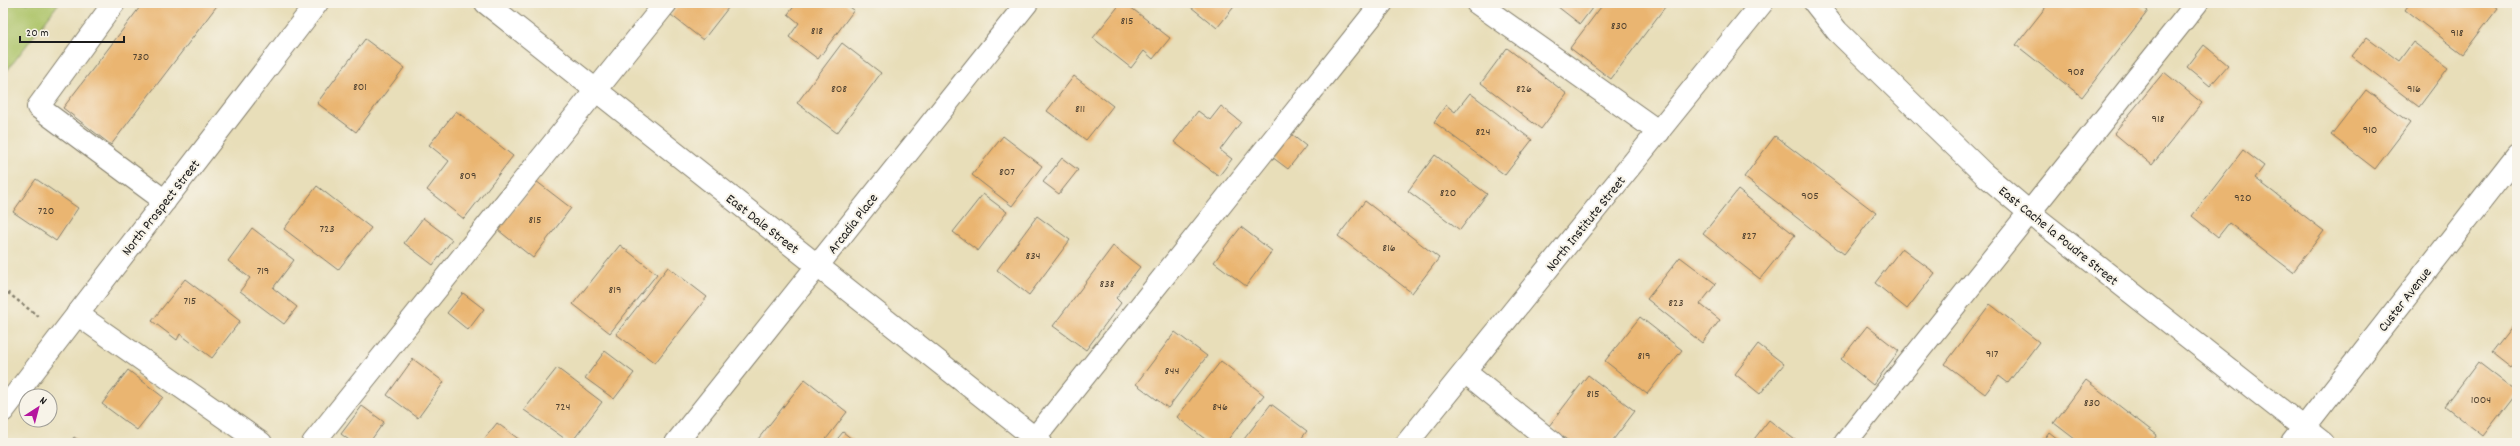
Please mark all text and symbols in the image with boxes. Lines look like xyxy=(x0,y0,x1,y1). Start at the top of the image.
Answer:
house number: 815 xyxy=(1121,13,1134,30)
scale bar xyxy=(20,18,124,44)
house number: 830 xyxy=(1611,18,1627,35)
house number: 818 xyxy=(811,23,823,40)
text: 20 m xyxy=(26,25,49,42)
house number: 918 xyxy=(2451,25,2464,42)
house number: 730 xyxy=(133,49,149,66)
house number: 908 xyxy=(2068,64,2085,81)
house number: 801 xyxy=(353,79,367,96)
house number: 808 xyxy=(831,81,847,98)
house number: 826 xyxy=(1516,81,1532,98)
house number: 916 xyxy=(2407,81,2421,98)
house number: 811 xyxy=(1075,101,1085,118)
house number: 918 xyxy=(2152,111,2165,128)
house number: 910 xyxy=(2363,122,2377,139)
house number: 824 xyxy=(1475,124,1491,141)
street label: North Prospect Street xyxy=(118,156,206,261)
house number: 807 xyxy=(999,164,1015,181)
house number: 809 xyxy=(460,168,476,185)
street label: North Institute Street xyxy=(1542,172,1631,276)
street label: East Cache la Poudre Street xyxy=(1994,182,2122,291)
house number: 820 xyxy=(1440,185,1456,202)
house number: 905 xyxy=(1801,188,1819,205)
street label: East Dale Street xyxy=(721,190,802,259)
street label: Arcadia Place xyxy=(824,190,884,259)
house number: 920 xyxy=(2234,190,2252,207)
house number: 720 xyxy=(38,203,54,220)
house number: 815 xyxy=(529,212,542,229)
house number: 723 xyxy=(319,221,335,238)
house number: 827 xyxy=(1742,228,1757,245)
house number: 816 xyxy=(1382,240,1396,257)
house number: 834 xyxy=(1025,248,1041,265)
house number: 719 xyxy=(257,263,269,280)
street label: Custer Avenue xyxy=(2374,264,2437,337)
house number: 838 xyxy=(1100,276,1115,293)
house number: 819 xyxy=(609,282,621,299)
house number: 715 xyxy=(184,293,196,310)
house number: 823 xyxy=(1668,295,1684,312)
house number: 917 xyxy=(1986,346,1999,363)
house number: 819 xyxy=(1638,348,1650,365)
house number: 844 xyxy=(1165,363,1179,380)
house number: 815 xyxy=(1587,386,1600,403)
north arrow xyxy=(18,388,58,428)
house number: 1004 xyxy=(2471,392,2491,409)
text: N xyxy=(36,393,50,410)
house number: 830 xyxy=(2084,395,2100,412)
house number: 724 xyxy=(556,399,570,416)
house number: 846 xyxy=(1212,399,1228,416)

